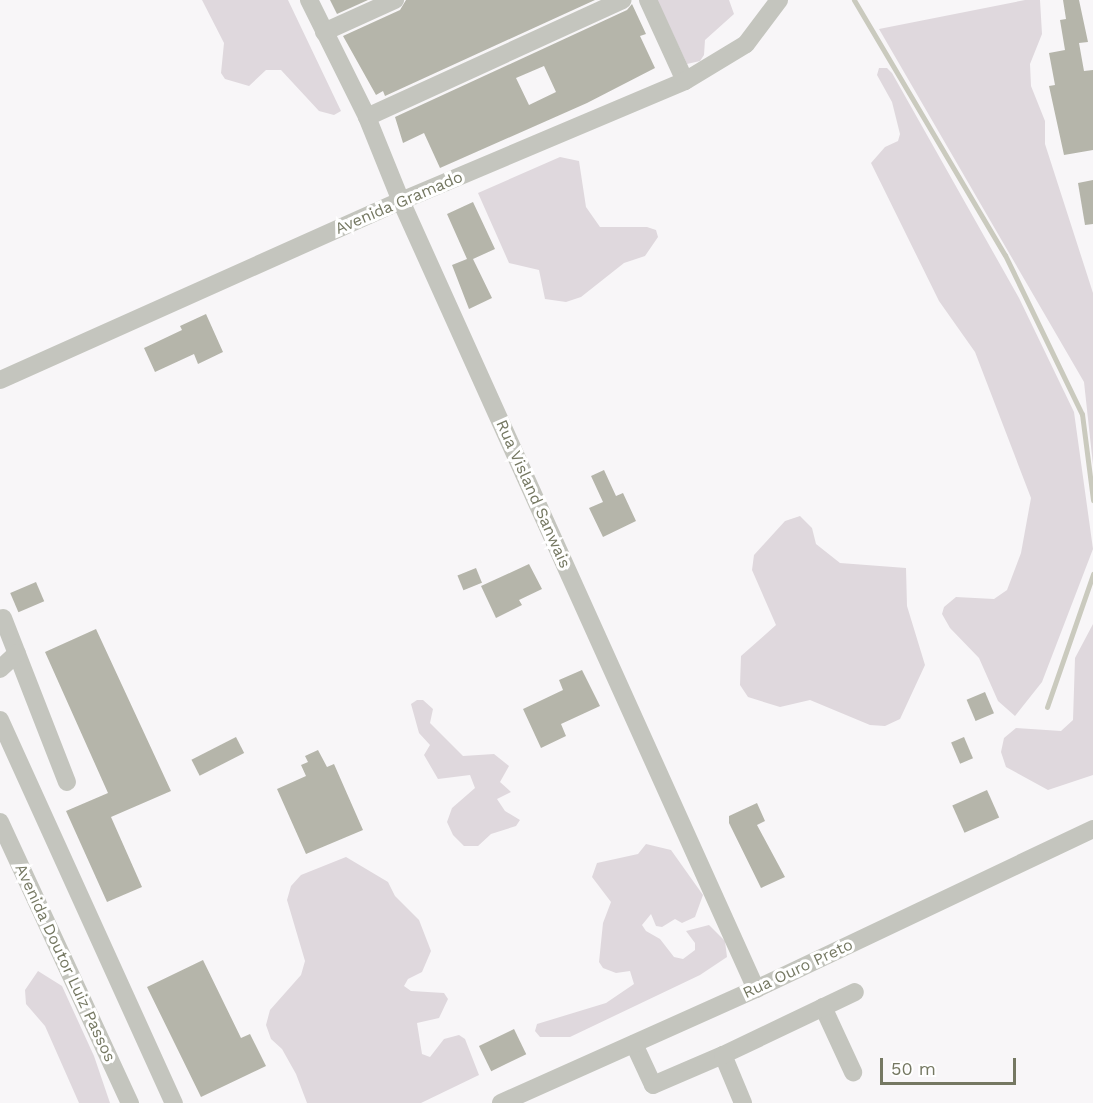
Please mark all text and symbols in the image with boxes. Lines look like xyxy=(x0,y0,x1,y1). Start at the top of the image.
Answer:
street label: Avenida Gramado xyxy=(332,167,466,239)
street label: Rua Visland Sanwais xyxy=(491,417,575,571)
street label: Avenida Doutor Luiz Passos xyxy=(10,861,120,1065)
street label: Rua Ouro Preto xyxy=(740,935,856,1003)
scale bar xyxy=(883,1046,1020,1084)
text: 50 m xyxy=(891,1058,936,1079)

